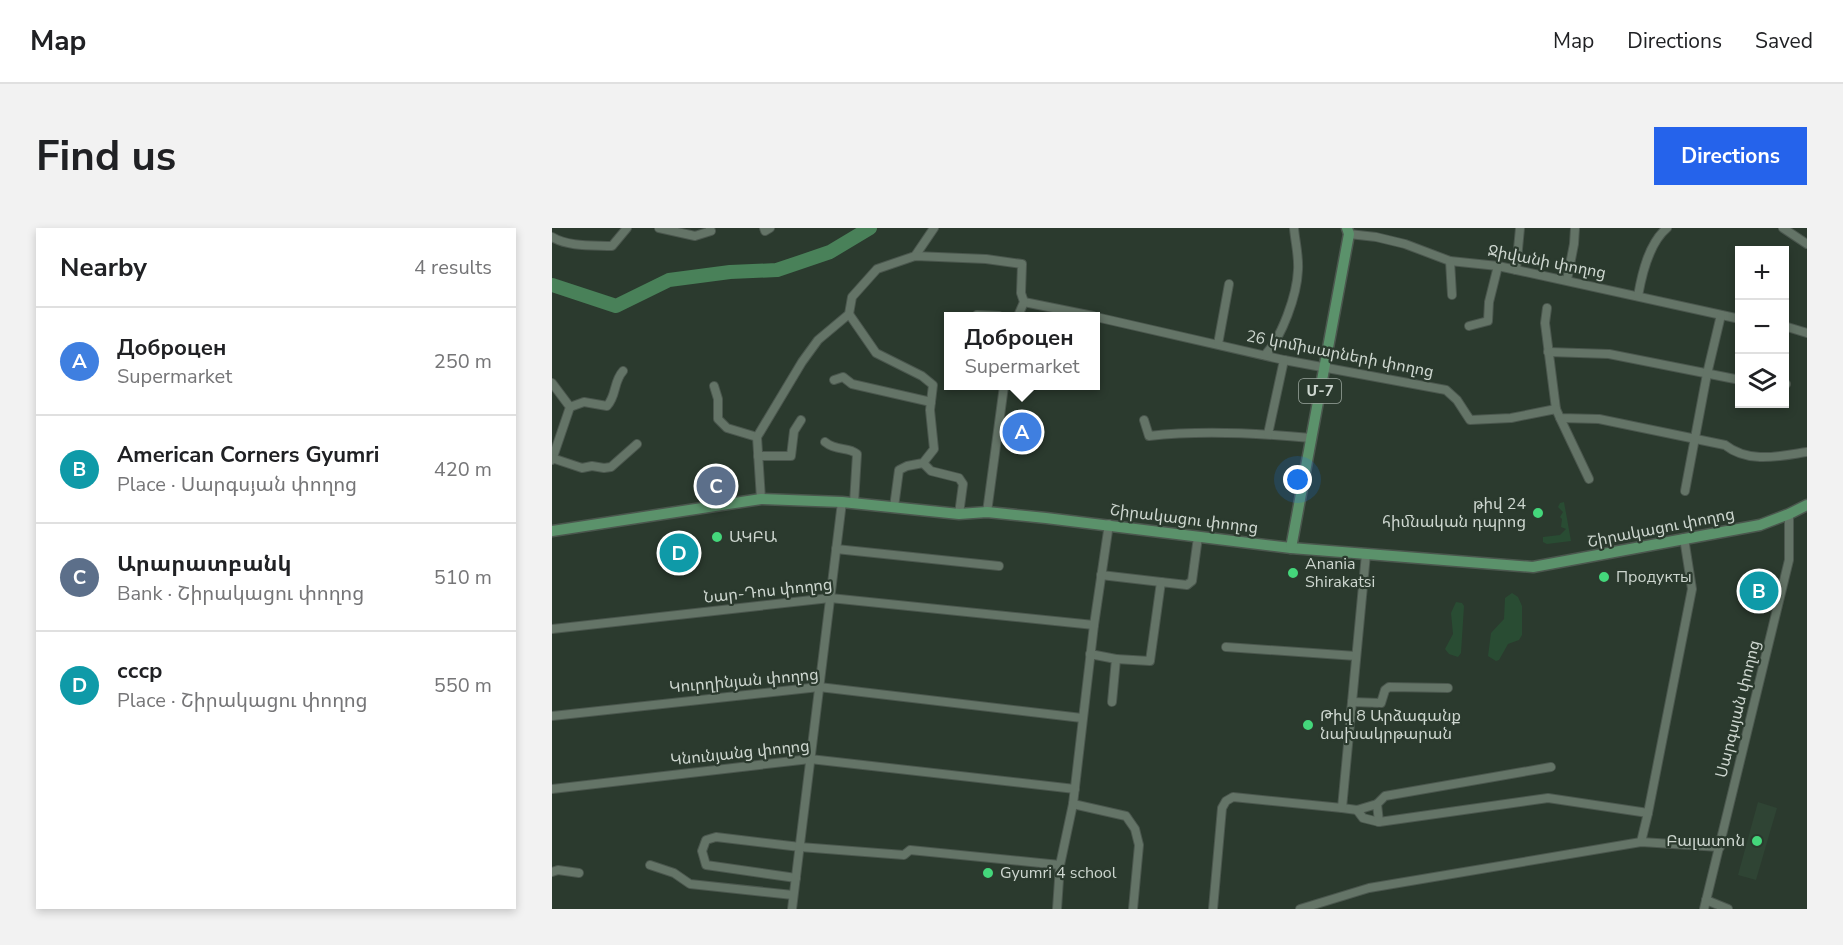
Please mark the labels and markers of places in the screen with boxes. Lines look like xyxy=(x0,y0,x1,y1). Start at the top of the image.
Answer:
pin: A xyxy=(1002,410,1042,454)
pin: C xyxy=(696,464,736,508)
place label: թիվ 24 հիմնական դպրոց xyxy=(1382,493,1526,533)
marker: թիվ 24 հիմնական դպրոց xyxy=(1531,506,1545,520)
place label: ԱԿԲԱ xyxy=(729,526,777,548)
pin: D xyxy=(660,530,698,576)
marker: ԱԿԲԱ xyxy=(710,530,724,544)
place label: Anania Shirakatsi xyxy=(1305,553,1375,593)
marker: Anania Shirakatsi xyxy=(1286,566,1300,580)
place label: Продукты xyxy=(1616,566,1692,588)
pin: B xyxy=(1740,568,1778,614)
marker: Продукты xyxy=(1597,570,1611,584)
place label: Թիվ 8 Արձագանք նախակրթարան xyxy=(1320,705,1461,745)
marker: Թիվ 8 Արձագանք նախակրթարան xyxy=(1301,718,1315,732)
place label: Բալատոն xyxy=(1666,830,1745,852)
marker: Բալատոն xyxy=(1750,834,1764,848)
place label: Gyumri 4 school xyxy=(1000,862,1117,884)
marker: Gyumri 4 school xyxy=(981,866,995,880)

